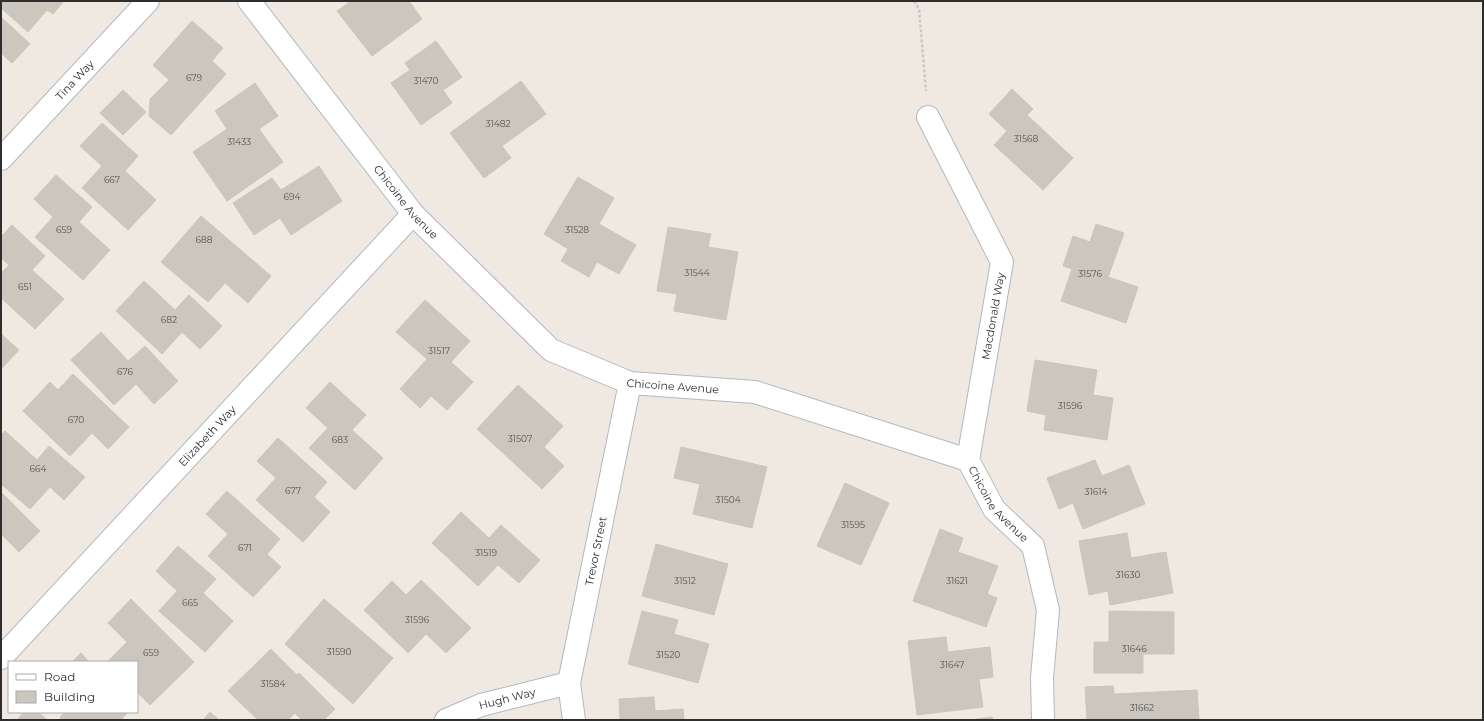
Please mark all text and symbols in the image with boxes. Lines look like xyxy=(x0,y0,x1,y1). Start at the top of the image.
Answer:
street label: Tina Way xyxy=(52,57,97,103)
house number: 679 xyxy=(186,72,203,83)
house number: 31470 xyxy=(414,75,438,86)
house number: 31482 xyxy=(485,118,511,129)
house number: 31568 xyxy=(1014,133,1039,144)
house number: 31433 xyxy=(227,136,251,147)
street label: Chicoine Avenue xyxy=(371,162,441,242)
house number: 667 xyxy=(104,174,120,185)
house number: 694 xyxy=(284,191,301,202)
house number: 659 xyxy=(56,224,73,235)
house number: 31528 xyxy=(565,224,589,235)
house number: 688 xyxy=(196,234,213,245)
house number: 31544 xyxy=(684,267,710,278)
house number: 31576 xyxy=(1078,268,1102,279)
street label: Macdonald Way xyxy=(978,271,1008,361)
house number: 651 xyxy=(18,281,32,292)
house number: 682 xyxy=(161,314,177,325)
house number: 31517 xyxy=(428,345,450,356)
house number: 676 xyxy=(117,366,134,377)
street label: Chicoine Avenue xyxy=(626,376,720,396)
house number: 31596 xyxy=(1058,400,1083,411)
street label: Elizabeth Way xyxy=(175,402,239,469)
house number: 670 xyxy=(68,414,84,425)
house number: 31507 xyxy=(508,433,532,444)
house number: 683 xyxy=(332,434,348,445)
house number: 664 xyxy=(30,463,47,474)
street label: Chicoine Avenue xyxy=(965,463,1032,545)
house number: 677 xyxy=(285,485,301,496)
house number: 31614 xyxy=(1084,486,1108,497)
house number: 31504 xyxy=(715,494,741,505)
street label: Trevor Street xyxy=(582,515,610,587)
house number: 31595 xyxy=(841,519,865,530)
house number: 671 xyxy=(238,542,252,553)
house number: 31519 xyxy=(475,547,498,558)
house number: 31630 xyxy=(1116,569,1140,580)
house number: 31512 xyxy=(674,575,696,586)
house number: 31621 xyxy=(946,575,968,586)
house number: 665 xyxy=(182,597,198,608)
house number: 31596 xyxy=(405,614,430,625)
house number: 31646 xyxy=(1121,643,1147,654)
house number: 31590 xyxy=(327,646,351,657)
house number: 659 xyxy=(143,647,160,658)
house number: 31520 xyxy=(656,649,680,660)
house number: 31647 xyxy=(940,659,964,670)
legend xyxy=(8,661,138,713)
text: Road xyxy=(44,669,75,684)
house number: 31584 xyxy=(260,678,286,689)
street label: Hugh Way xyxy=(477,685,537,712)
text: Building xyxy=(44,689,95,704)
house number: 31662 xyxy=(1130,702,1154,713)

